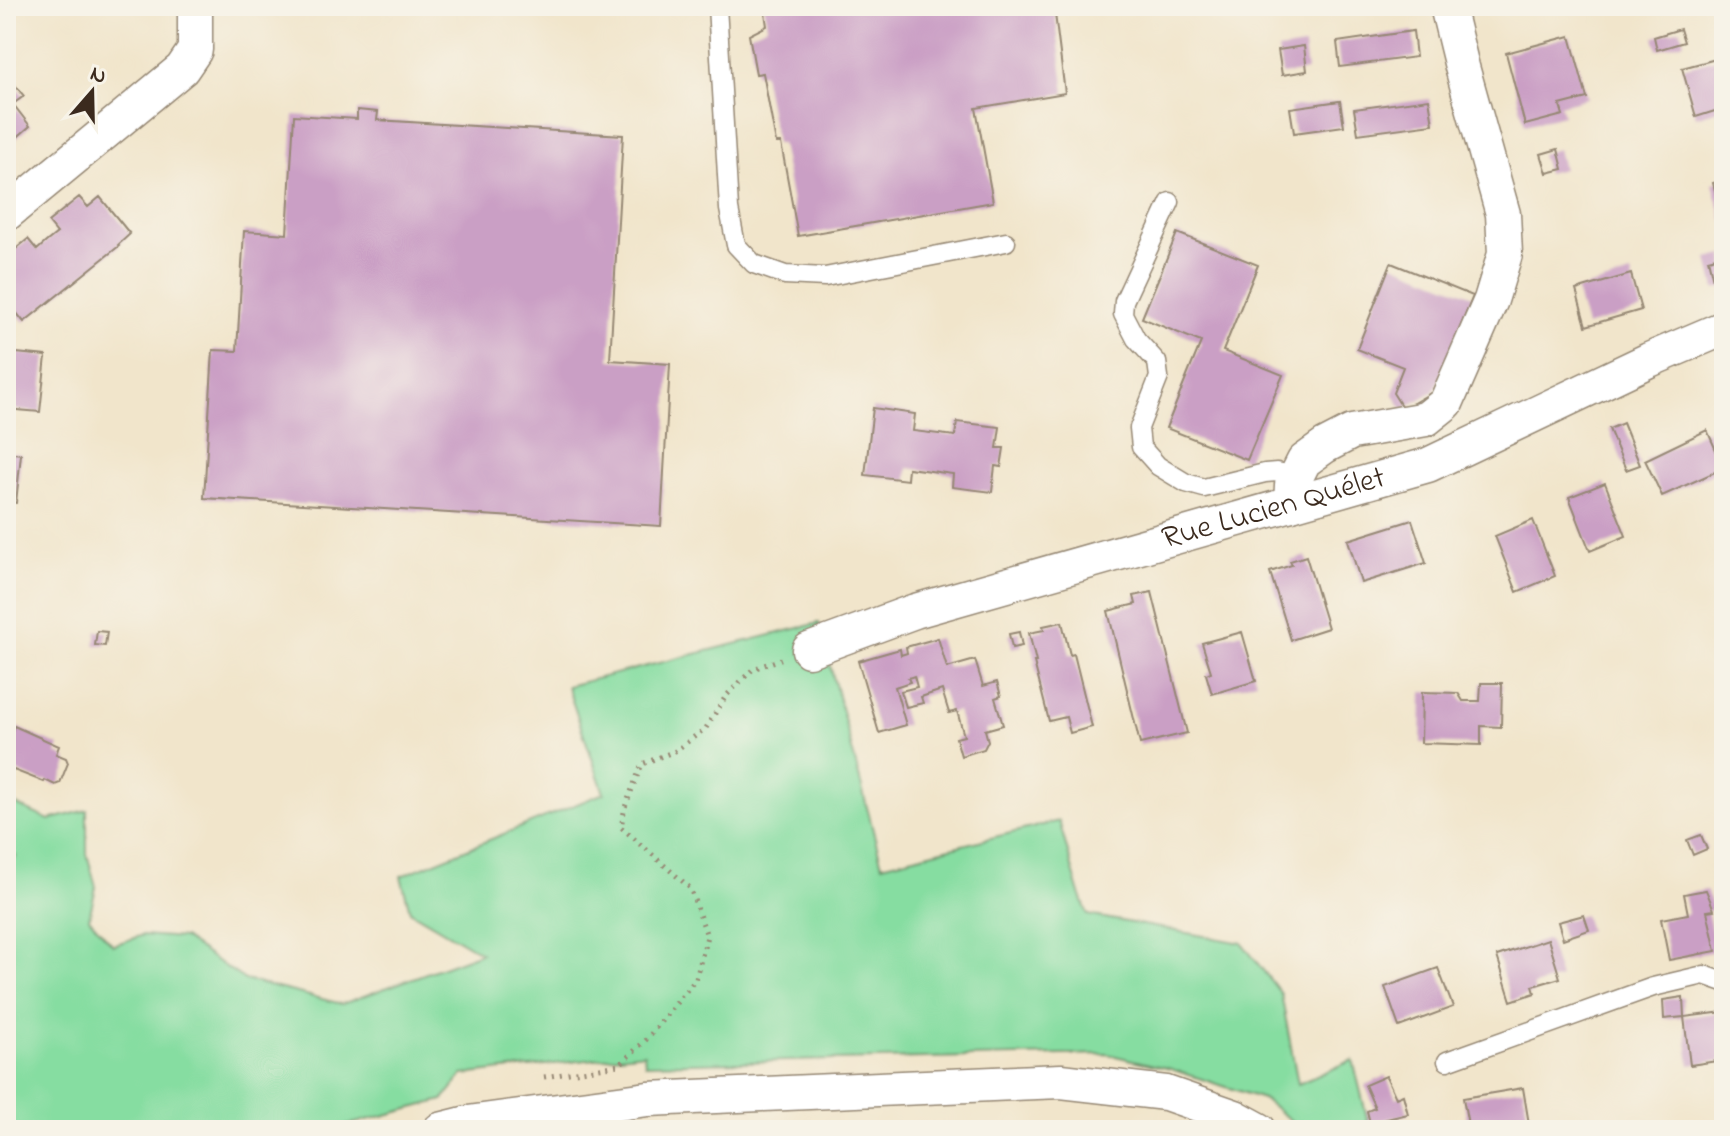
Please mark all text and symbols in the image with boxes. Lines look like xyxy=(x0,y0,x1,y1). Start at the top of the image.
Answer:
north arrow xyxy=(52,52,132,132)
text: N xyxy=(85,58,110,94)
street label: Rue Lucien Quélet xyxy=(1157,455,1391,563)

